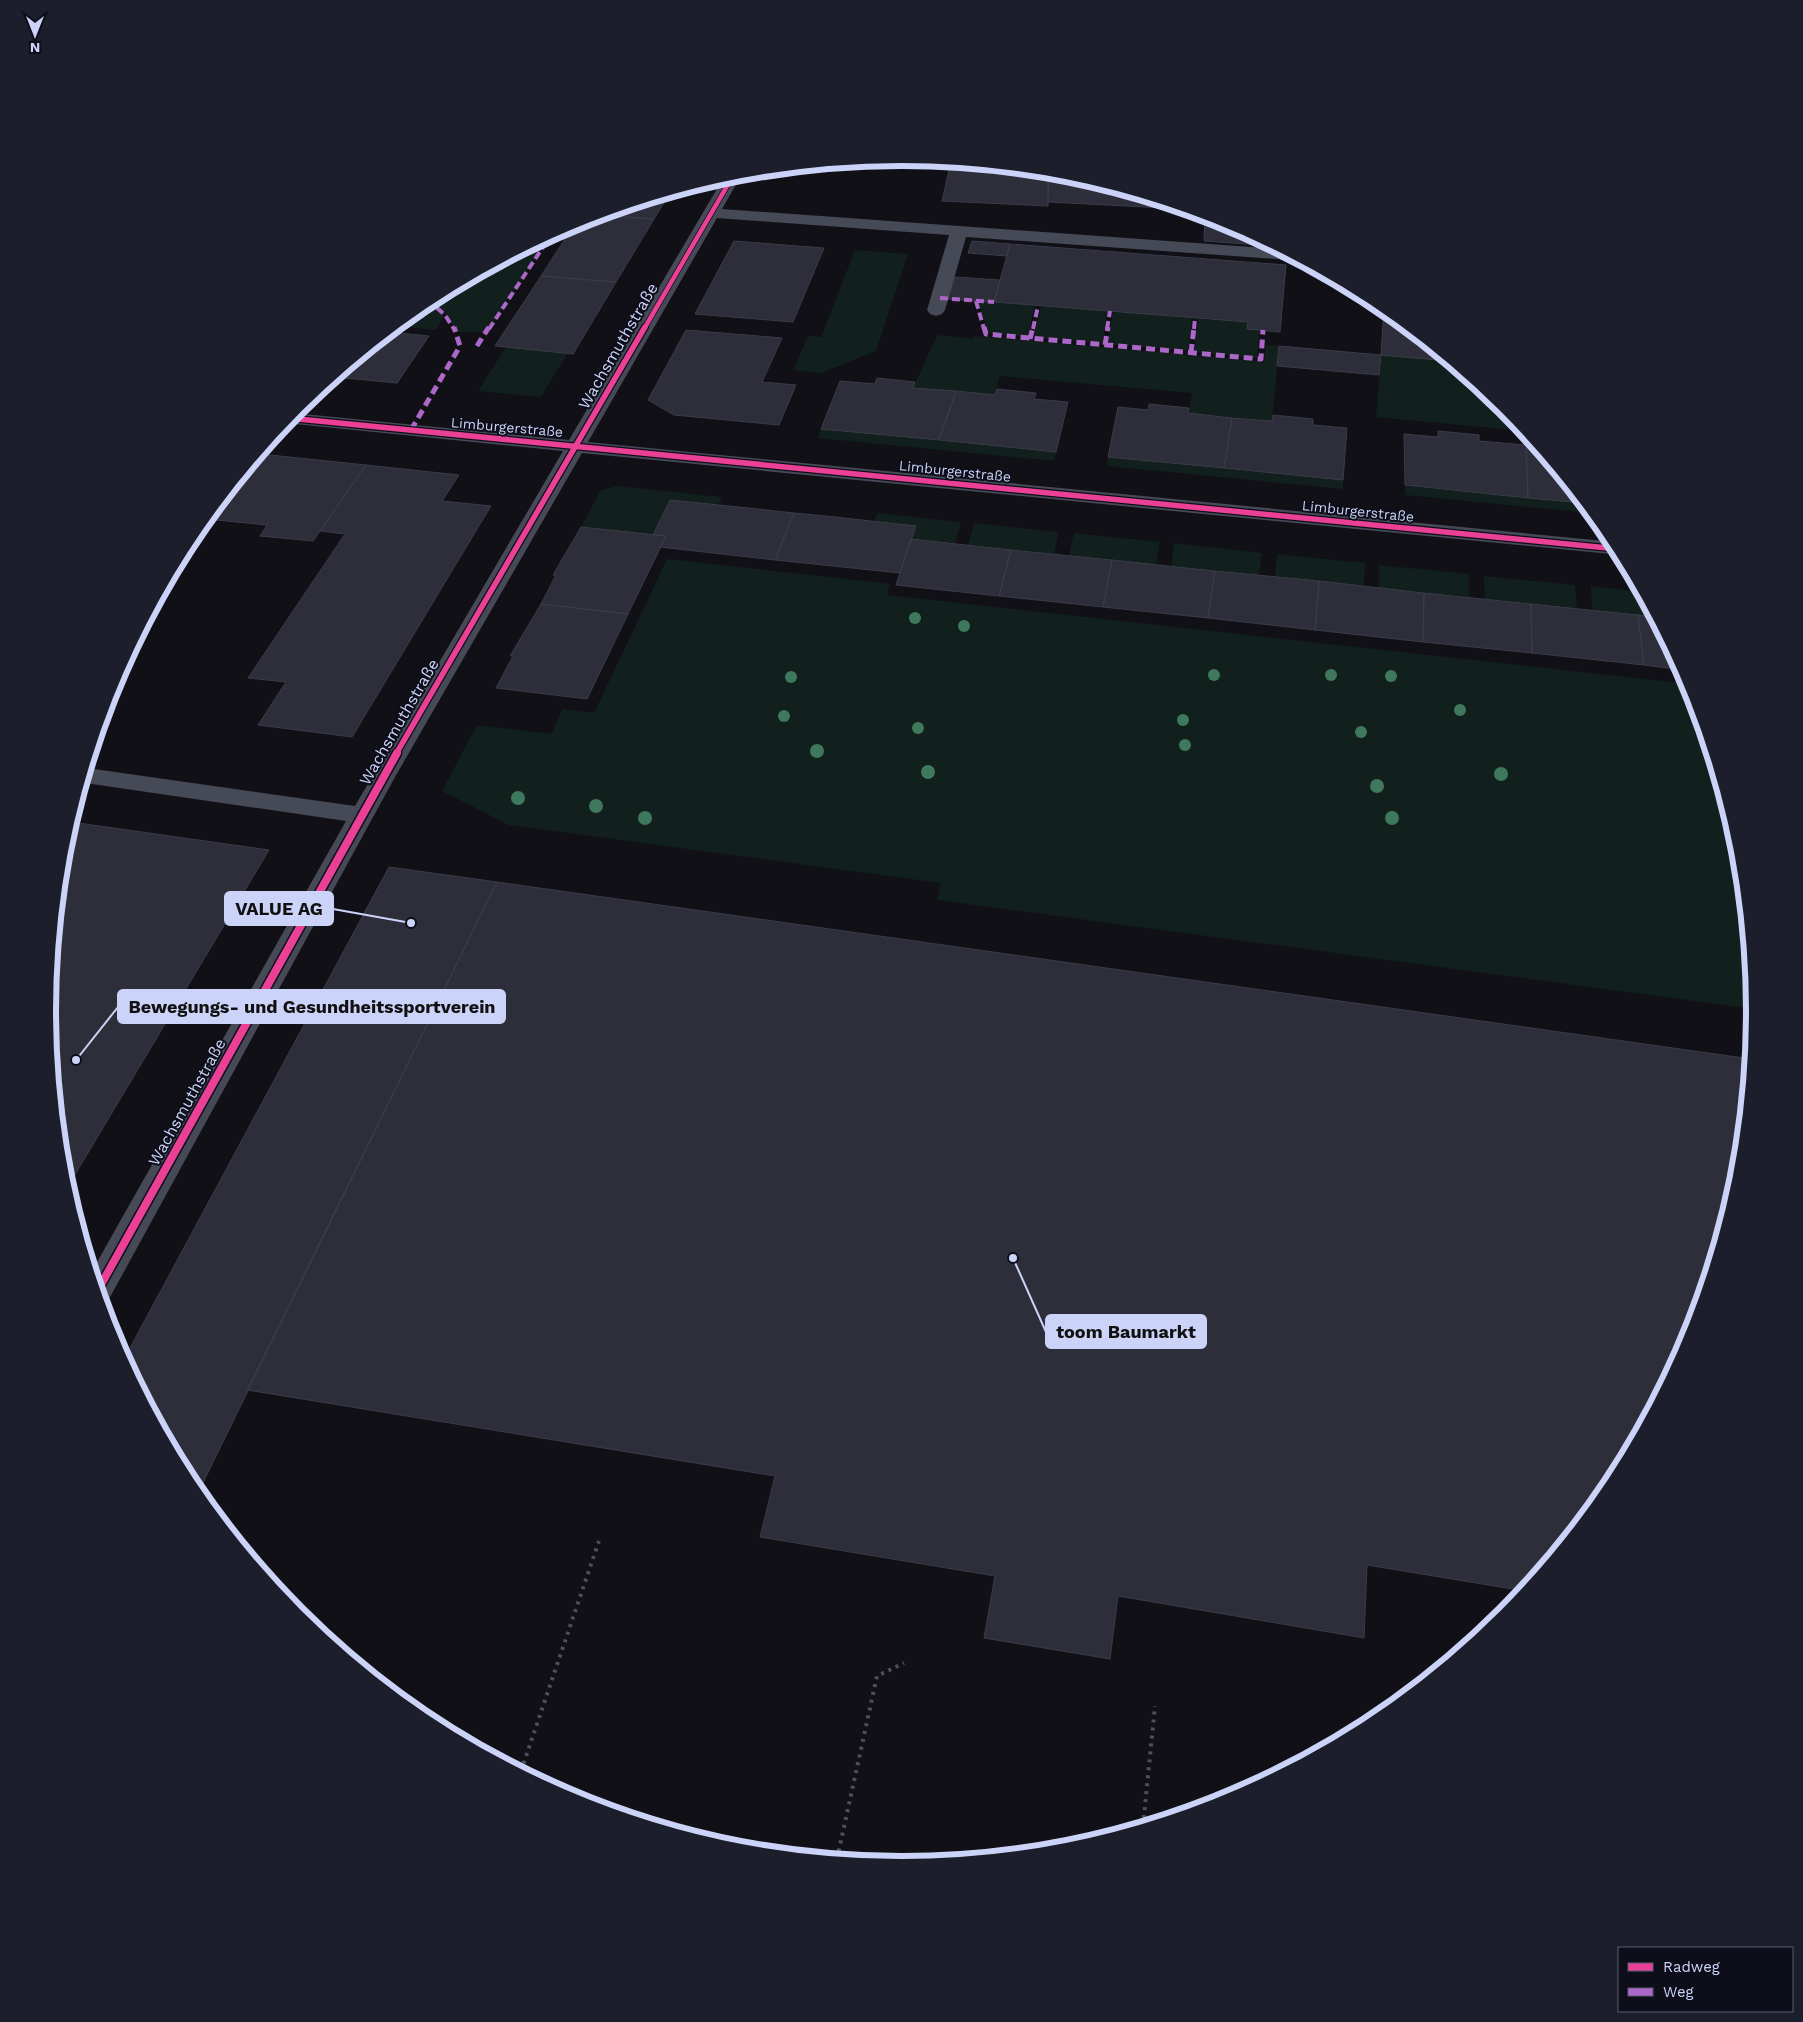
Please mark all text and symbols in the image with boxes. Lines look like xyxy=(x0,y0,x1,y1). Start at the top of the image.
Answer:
north arrow xyxy=(10,10,60,60)
text: N xyxy=(30,40,40,56)
street label: Wachsmuthstraße xyxy=(574,280,662,412)
street label: Limburgerstraße xyxy=(450,414,564,440)
street label: Limburgerstraße xyxy=(898,457,1012,485)
street label: Limburgerstraße xyxy=(1301,497,1415,525)
street label: Wachsmuthstraße xyxy=(355,656,443,788)
callout: VALUE AG xyxy=(225,892,333,925)
text: VALUE AG xyxy=(235,898,323,919)
callout: Bewegungs- und Gesundheitssportverein xyxy=(118,990,505,1023)
text: Bewegungs- und Gesundheitssportverein xyxy=(128,996,496,1017)
street label: Wachsmuthstraße xyxy=(144,1035,230,1169)
callout: toom Baumarkt xyxy=(1046,1315,1206,1348)
text: toom Baumarkt xyxy=(1056,1321,1196,1342)
legend xyxy=(1618,1947,1793,2012)
text: Radweg xyxy=(1663,1958,1720,1976)
text: Weg xyxy=(1663,1983,1694,2001)

